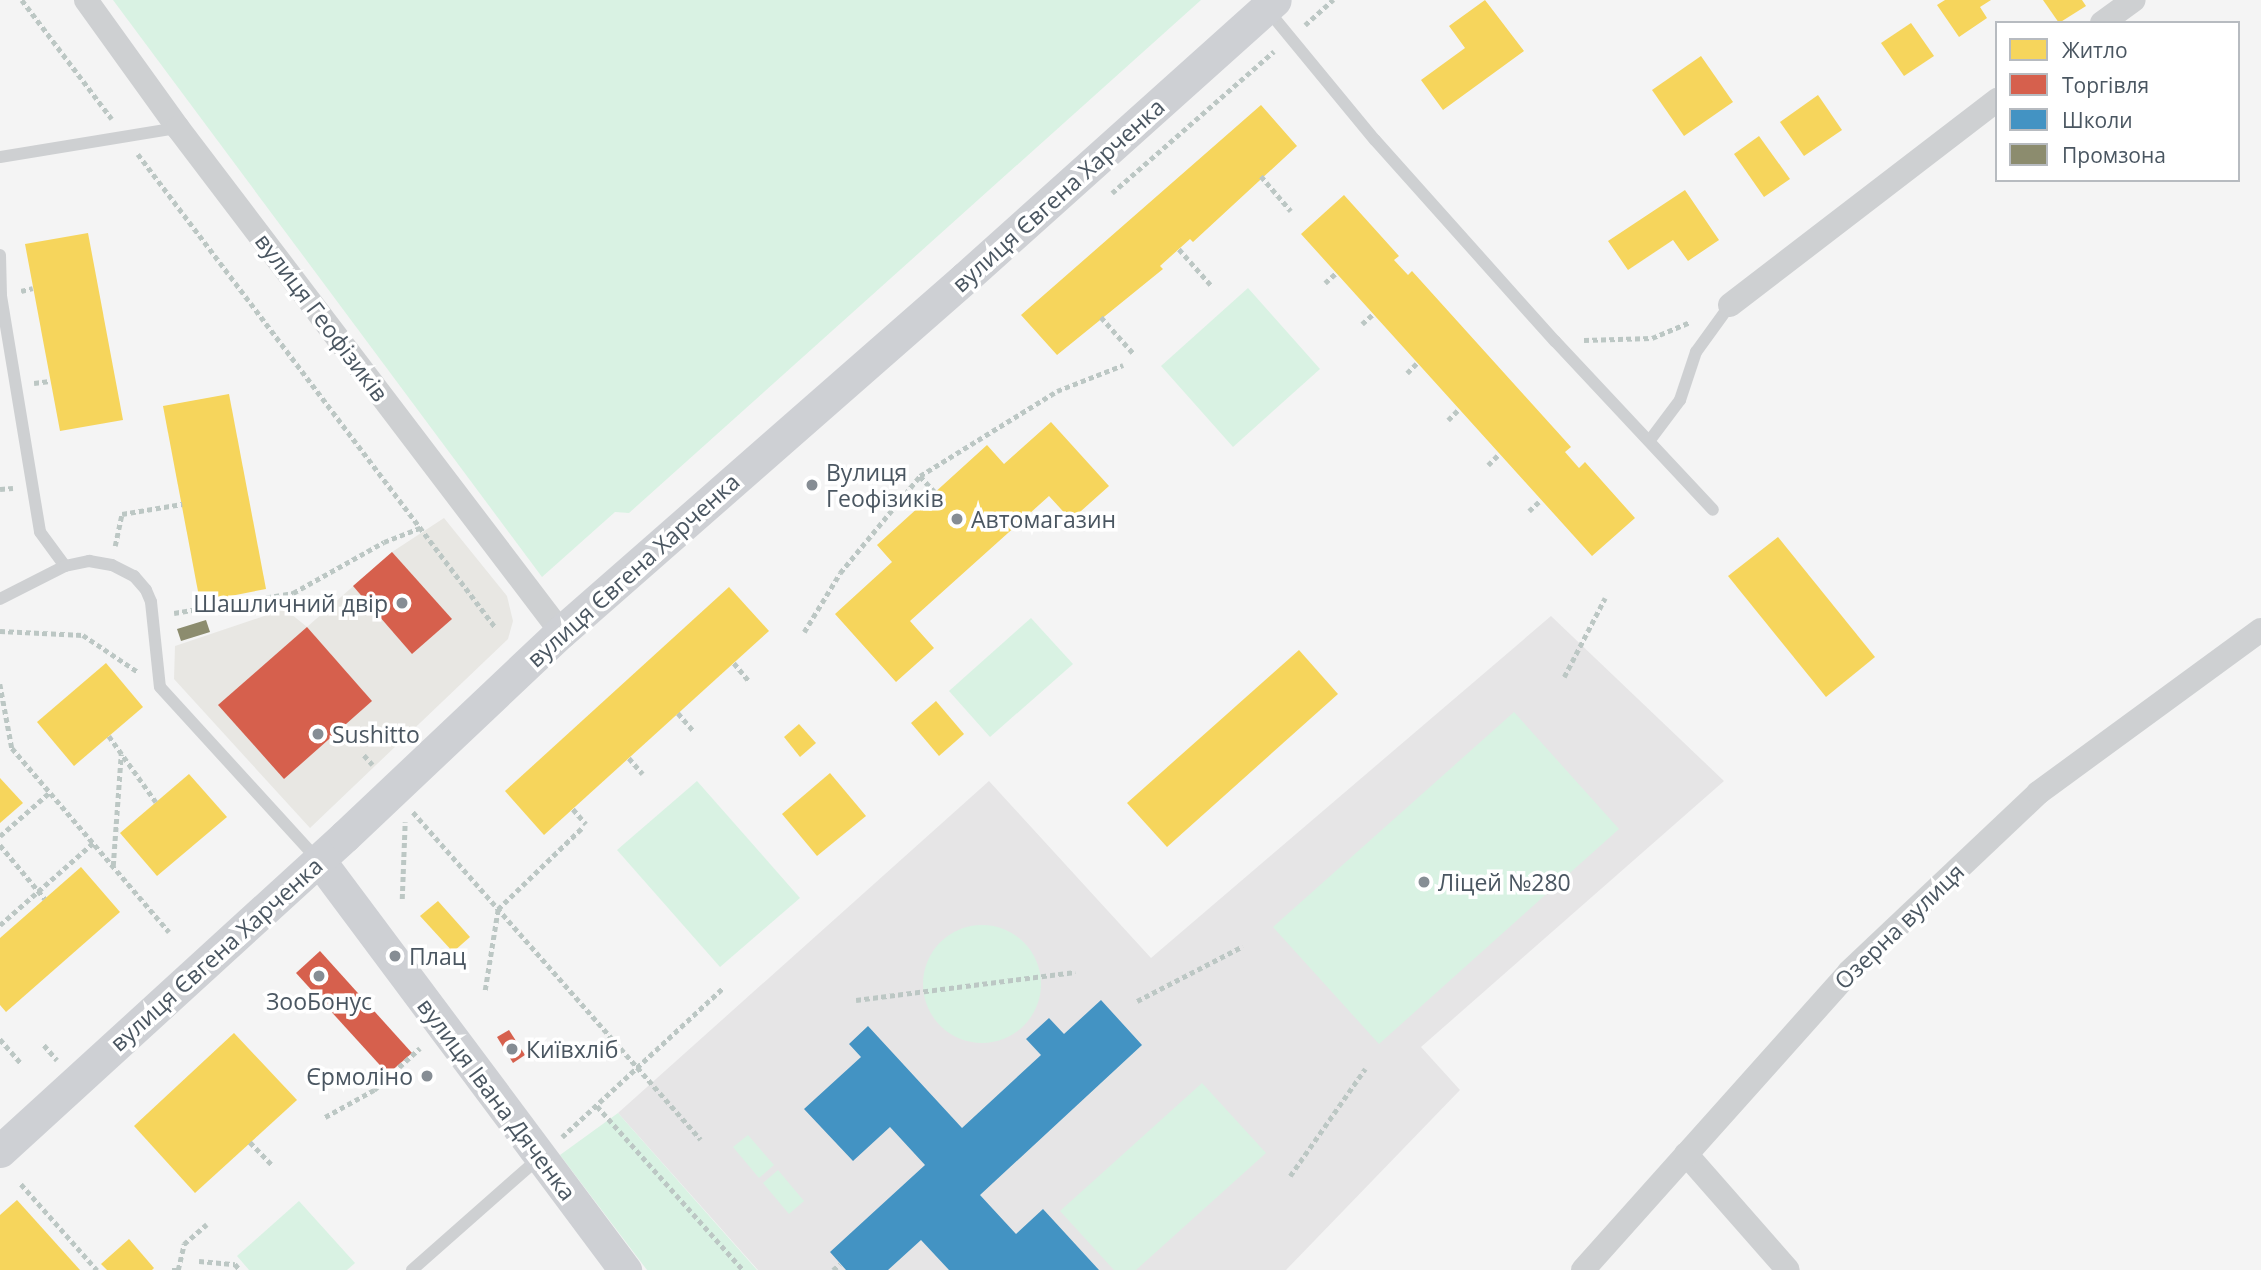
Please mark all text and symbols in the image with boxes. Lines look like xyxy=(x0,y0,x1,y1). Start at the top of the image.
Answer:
legend xyxy=(1995,21,2240,182)
text: Житло xyxy=(2062,36,2128,64)
text: Торгівля xyxy=(2062,71,2149,99)
street label: вулиця Євгена Харченка xyxy=(946,92,1170,298)
text: Школи xyxy=(2062,106,2133,134)
text: Промзона xyxy=(2062,141,2166,169)
street label: вулиця Геофізиків xyxy=(250,228,394,406)
place label: Вулиця Геофізиків xyxy=(826,458,944,512)
street label: вулиця Євгена Харченка xyxy=(521,467,745,673)
marker: Вулиця Геофізиків xyxy=(804,477,820,493)
place label: Автомагазин xyxy=(971,505,1116,533)
marker: Автомагазин xyxy=(949,511,965,527)
place label: Шашличний двір xyxy=(193,589,388,617)
marker: Шашличний двір xyxy=(394,595,410,611)
place label: Sushitto xyxy=(332,720,420,748)
marker: Sushitto xyxy=(310,726,326,742)
street label: вулиця Євгена Харченка xyxy=(104,851,328,1057)
street label: Озерна вулиця xyxy=(1829,857,1969,995)
place label: Ліцей №280 xyxy=(1438,868,1571,896)
marker: Ліцей №280 xyxy=(1416,874,1432,890)
place label: Плац xyxy=(409,942,466,970)
marker: Плац xyxy=(387,948,403,964)
marker: ЗооБонус xyxy=(311,968,327,984)
place label: ЗооБонус xyxy=(266,987,372,1015)
street label: вулиця Івана Дяченка xyxy=(412,993,582,1205)
place label: Київхліб xyxy=(526,1035,618,1063)
marker: Київхліб xyxy=(504,1041,520,1057)
place label: Єрмоліно xyxy=(306,1062,413,1090)
marker: Єрмоліно xyxy=(419,1068,435,1084)

